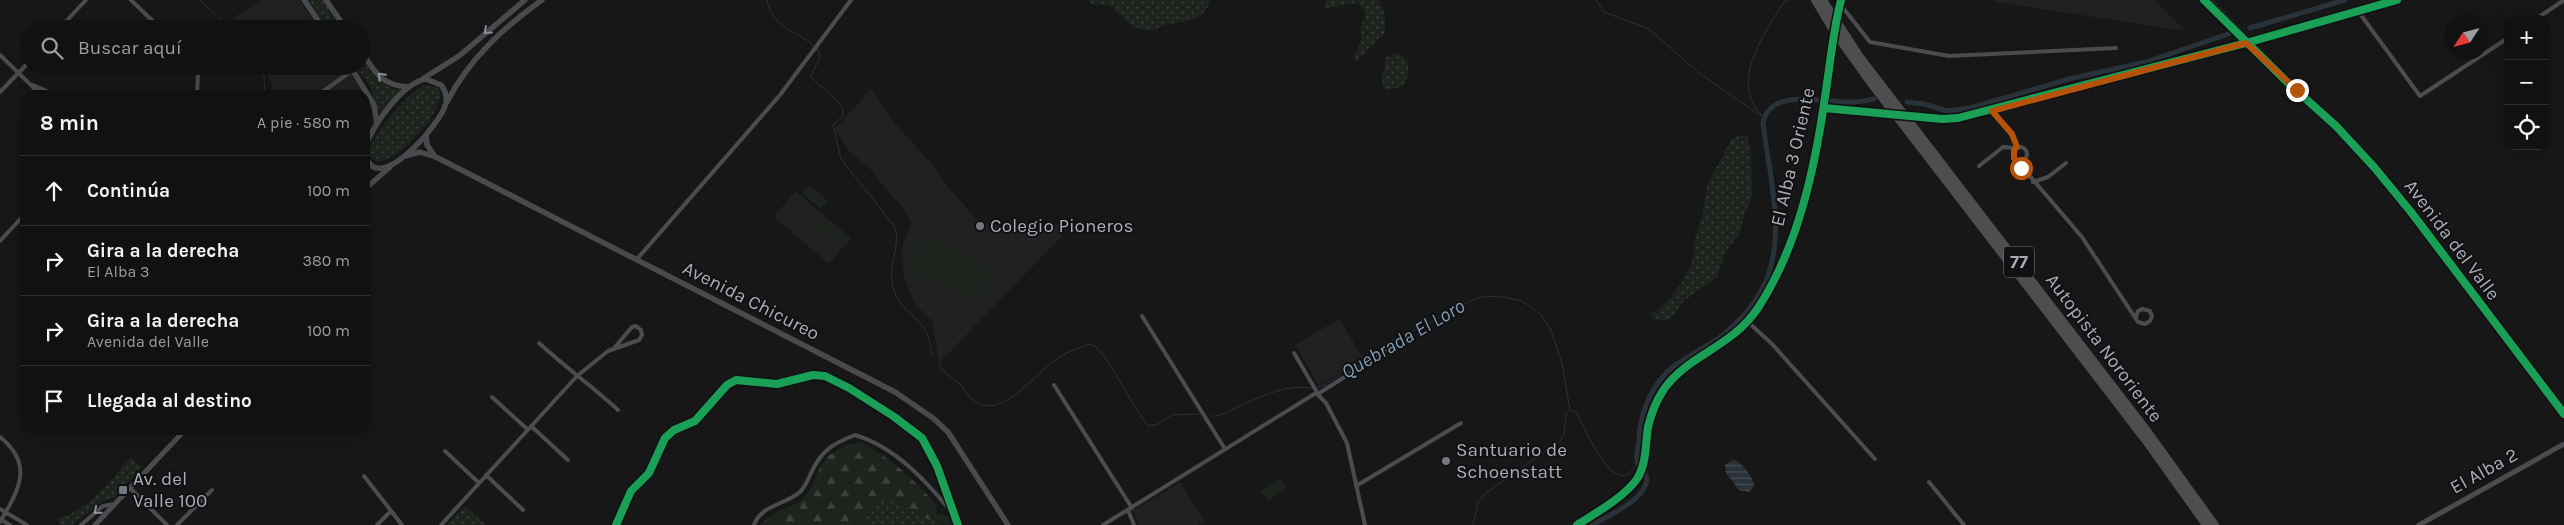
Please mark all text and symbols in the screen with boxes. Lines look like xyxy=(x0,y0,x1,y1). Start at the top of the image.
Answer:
north arrow xyxy=(2444,15,2489,60)
map controls xyxy=(2504,15,2549,150)
button: + xyxy=(2504,15,2549,60)
search box xyxy=(20,20,370,75)
one-way arrow xyxy=(483,25,492,34)
icon: search xyxy=(38,34,66,62)
text: Buscar aquí xyxy=(78,37,182,59)
button: − xyxy=(2504,60,2549,105)
one-way arrow xyxy=(378,73,387,82)
route end xyxy=(2286,79,2309,102)
street label: El Alba 3 Oriente xyxy=(1766,86,1820,228)
button: locate xyxy=(2504,105,2549,150)
text: 8 min xyxy=(40,111,99,135)
text: A pie · 580 m xyxy=(257,113,350,132)
route start xyxy=(2010,157,2033,180)
street label: Avenida del Valle xyxy=(2400,175,2504,305)
icon: ahead xyxy=(40,177,68,205)
text: Continúa xyxy=(87,180,170,202)
text: 100 m xyxy=(307,181,350,200)
place label: Colegio Pioneros xyxy=(990,215,1133,237)
marker: Colegio Pioneros xyxy=(974,220,986,232)
text: Gira a la derecha xyxy=(87,240,239,262)
road number: 77 xyxy=(2004,246,2034,278)
icon: right xyxy=(40,247,68,275)
text: 380 m xyxy=(302,251,350,270)
street label: Avenida Chicureo xyxy=(679,257,823,345)
text: El Alba 3 xyxy=(87,262,149,281)
street label: Autopista Nororiente xyxy=(2041,269,2167,427)
water label: Quebrada El Loro xyxy=(1337,294,1469,384)
text: Gira a la derecha xyxy=(87,310,239,332)
icon: right xyxy=(40,317,68,345)
text: 100 m xyxy=(307,321,350,340)
text: Avenida del Valle xyxy=(87,332,209,351)
icon: arrive xyxy=(40,387,68,415)
text: Llegada al destino xyxy=(87,390,252,412)
place label: Santuario de Schoenstatt xyxy=(1456,439,1567,483)
street label: El Alba 2 xyxy=(2446,443,2522,499)
marker: Santuario de Schoenstatt xyxy=(1440,455,1452,467)
place label: Av. del Valle 100 xyxy=(133,468,207,512)
marker: Av. del Valle 100 xyxy=(117,484,129,496)
one-way arrow xyxy=(93,506,102,515)

